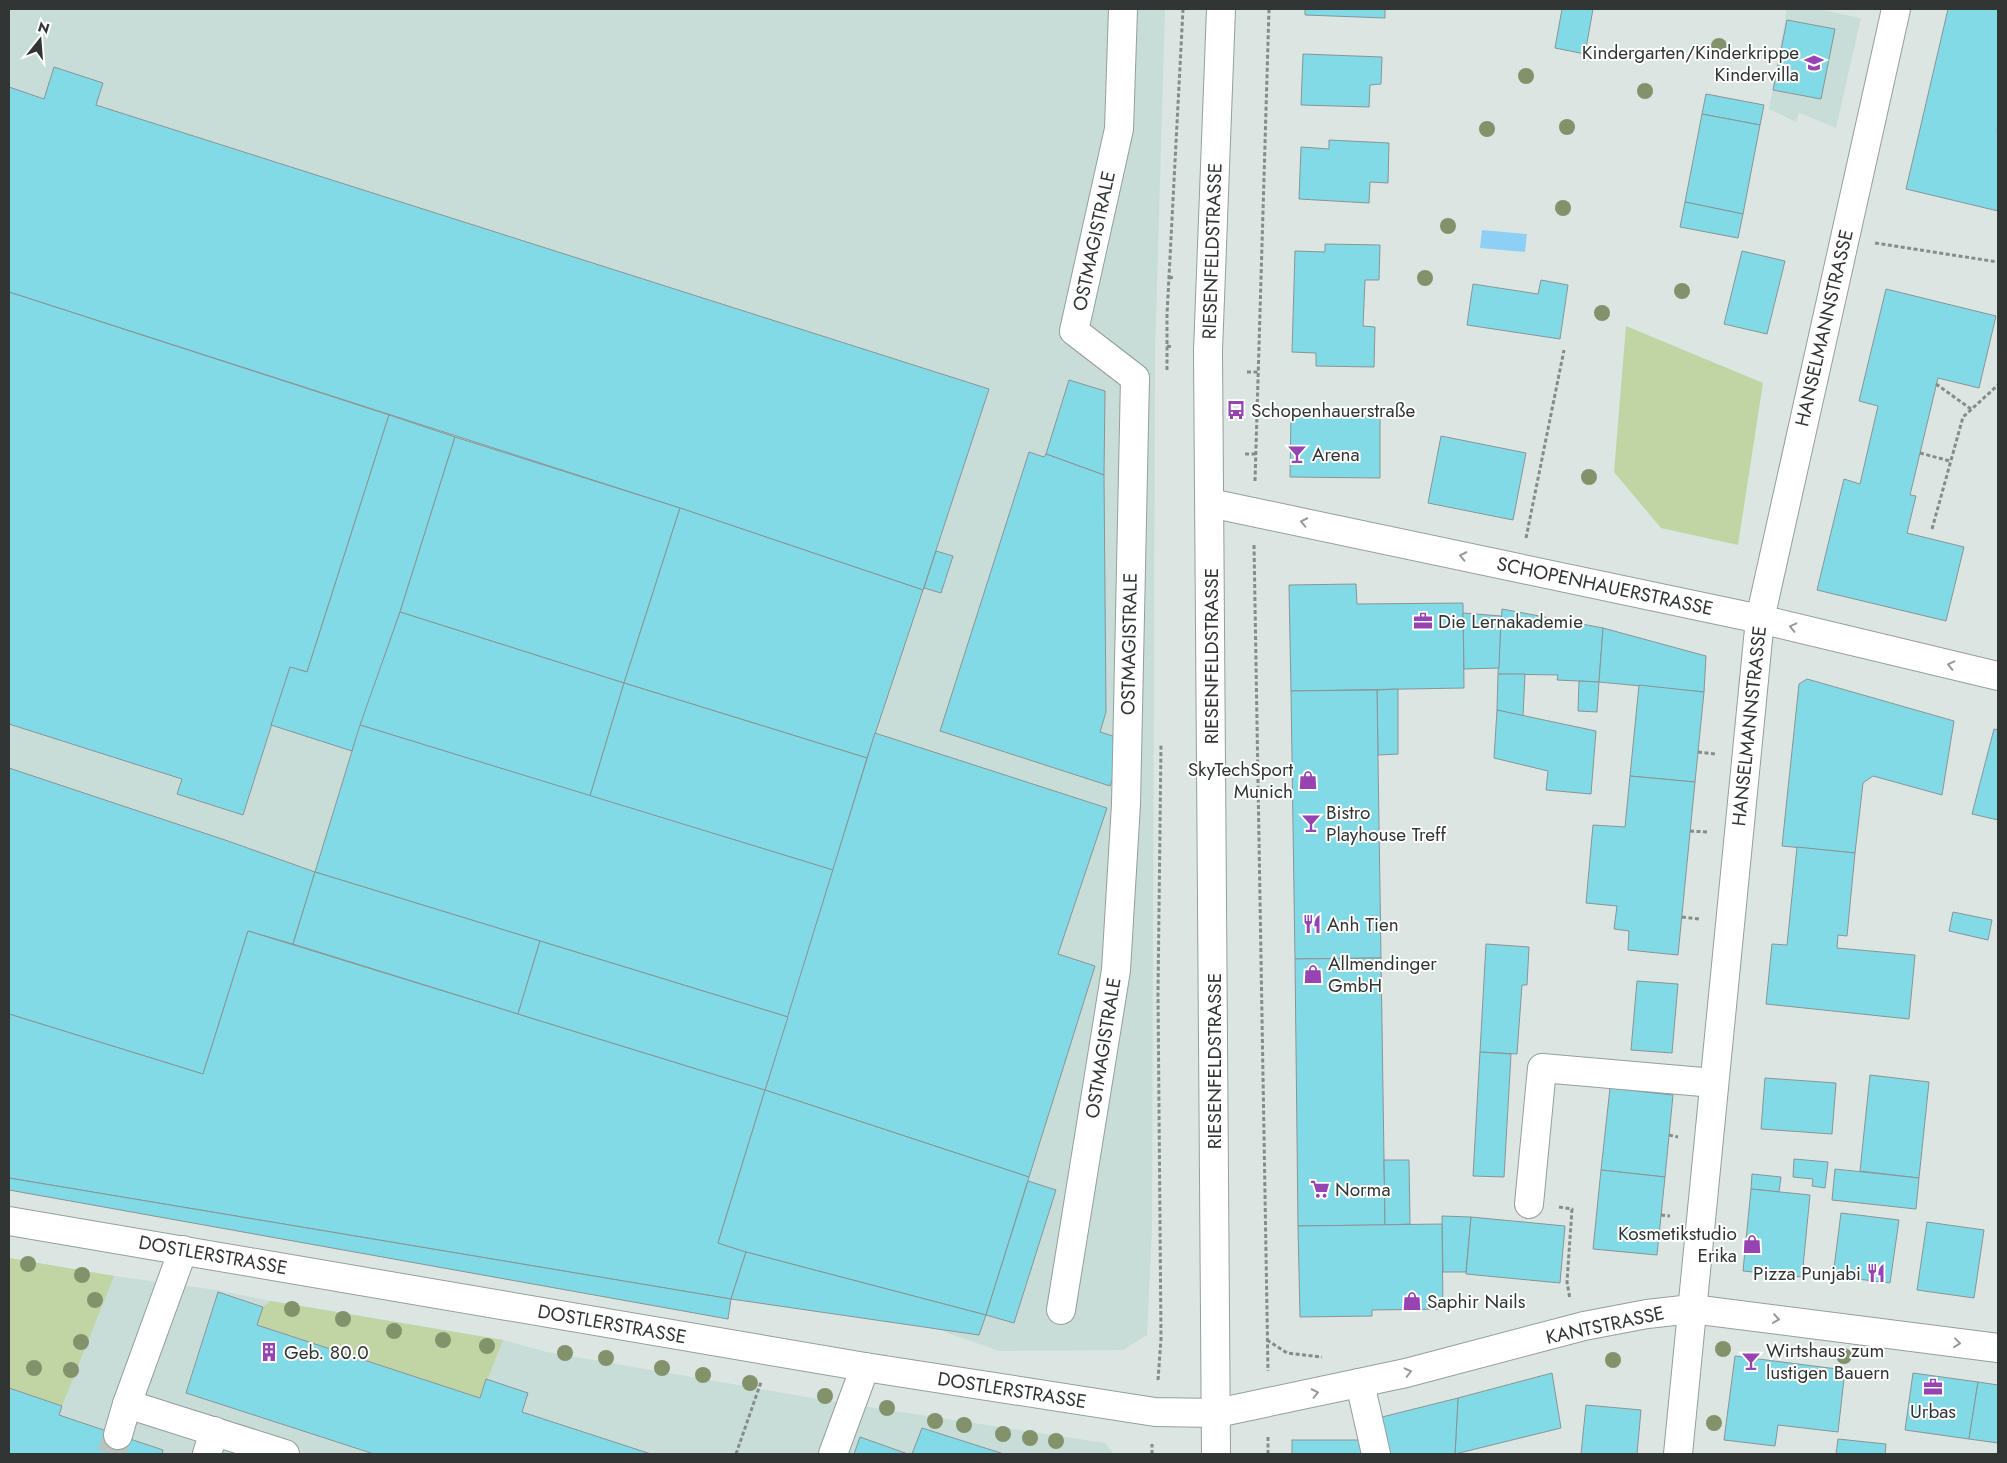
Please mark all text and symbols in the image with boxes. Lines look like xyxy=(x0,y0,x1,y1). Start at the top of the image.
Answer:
north arrow xyxy=(15,15,65,65)
text: N xyxy=(36,16,52,39)
place label: Kindergarten/Kinderkrippe Kindervilla xyxy=(1582,39,1799,88)
school or university icon: Kindergarten/Kinderkrippe Kindervilla xyxy=(1803,52,1825,74)
street label: RIESENFELDSTRASSE xyxy=(1195,162,1229,340)
street label: OSTMAGISTRALE xyxy=(1066,169,1122,313)
street label: HANSELMANNSTRASSE xyxy=(1788,227,1860,429)
place label: Schopenhauerstraße xyxy=(1251,397,1415,424)
bus stop icon: Schopenhauerstraße xyxy=(1225,399,1247,421)
place label: Arena xyxy=(1312,441,1360,468)
bar icon: Arena xyxy=(1286,443,1308,465)
one-way arrow xyxy=(1299,517,1308,528)
street label: SCHOPENHAUERSTRASSE xyxy=(1494,550,1716,622)
one-way arrow xyxy=(1458,551,1467,561)
street label: RIESENFELDSTRASSE xyxy=(1198,568,1225,744)
street label: OSTMAGISTRALE xyxy=(1114,573,1144,715)
place label: Die Lernakademie xyxy=(1438,608,1583,635)
office icon: Die Lernakademie xyxy=(1412,610,1434,632)
one-way arrow xyxy=(1788,622,1797,633)
street label: HANSELMANNSTRASSE xyxy=(1725,624,1773,828)
one-way arrow xyxy=(1946,660,1955,671)
place label: SkyTechSport Munich xyxy=(1188,756,1293,805)
shop icon: SkyTechSport Munich xyxy=(1297,769,1319,791)
place label: Bistro Playhouse Treff xyxy=(1326,799,1446,848)
bar icon: Bistro Playhouse Treff xyxy=(1300,812,1322,834)
place label: Anh Tien xyxy=(1327,911,1399,938)
restaurant icon: Anh Tien xyxy=(1301,913,1323,935)
place label: Allmendinger GmbH xyxy=(1328,950,1437,999)
shop icon: Allmendinger GmbH xyxy=(1302,963,1324,985)
street label: RIESENFELDSTRASSE xyxy=(1201,973,1228,1149)
street label: OSTMAGISTRALE xyxy=(1079,976,1127,1120)
place label: Norma xyxy=(1335,1176,1391,1203)
supermarket icon: Norma xyxy=(1309,1178,1331,1200)
place label: Kosmetikstudio Erika xyxy=(1618,1220,1737,1269)
street label: DOSTLERSTRASSE xyxy=(137,1229,289,1281)
shop icon: Kosmetikstudio Erika xyxy=(1741,1233,1763,1255)
place label: Pizza Punjabi xyxy=(1753,1260,1861,1287)
restaurant icon: Pizza Punjabi xyxy=(1865,1262,1887,1284)
place label: Saphir Nails xyxy=(1427,1288,1526,1315)
shop icon: Saphir Nails xyxy=(1401,1290,1423,1312)
street label: DOSTLERSTRASSE xyxy=(536,1298,688,1350)
street label: KANTSTRASSE xyxy=(1543,1299,1667,1351)
one-way arrow xyxy=(1771,1314,1780,1324)
place label: Wirtshaus zum lustigen Bauern xyxy=(1766,1337,1890,1386)
one-way arrow xyxy=(1953,1337,1961,1348)
place label: Geb. 80.0 xyxy=(284,1339,369,1366)
building icon: Geb. 80.0 xyxy=(258,1341,280,1363)
bar icon: Wirtshaus zum lustigen Bauern xyxy=(1740,1350,1762,1372)
street label: DOSTLERSTRASSE xyxy=(936,1365,1088,1415)
one-way arrow xyxy=(1403,1367,1412,1378)
office icon: Urbas xyxy=(1922,1376,1944,1398)
one-way arrow xyxy=(1310,1388,1319,1399)
place label: Urbas xyxy=(1910,1398,1956,1425)

